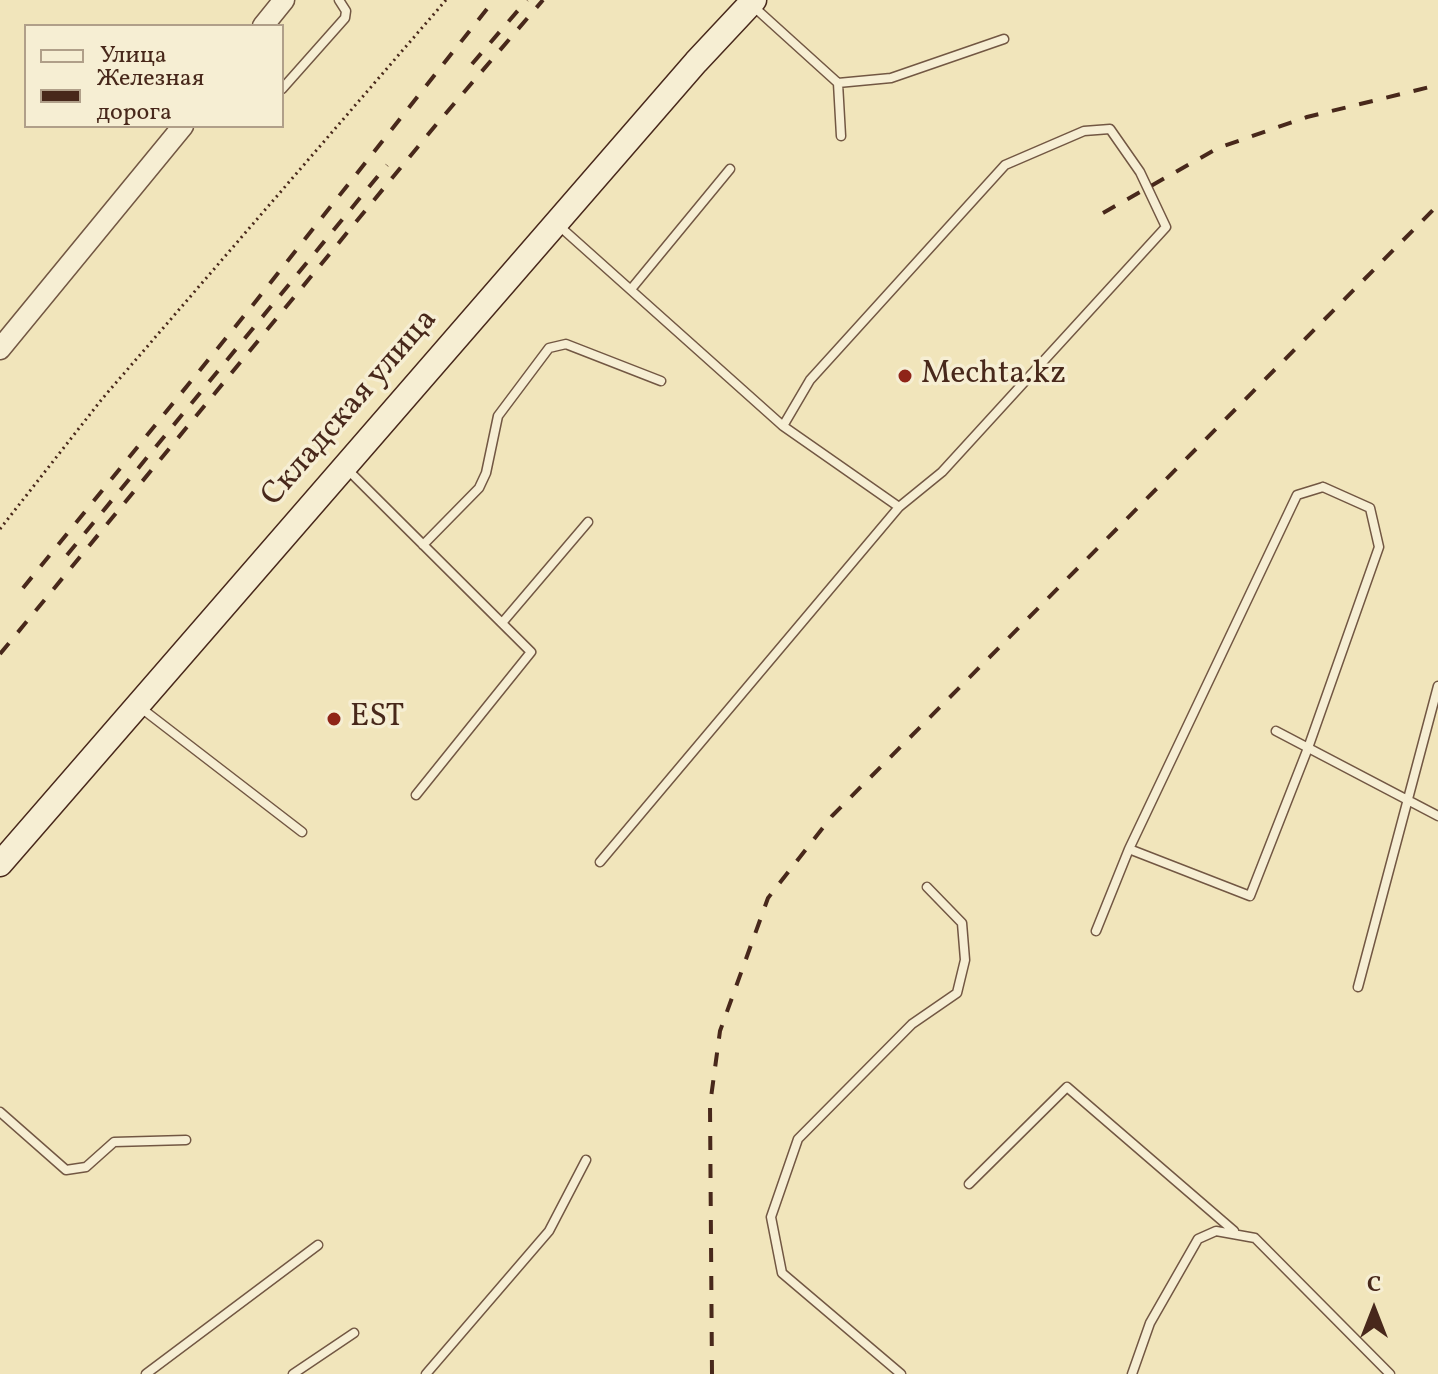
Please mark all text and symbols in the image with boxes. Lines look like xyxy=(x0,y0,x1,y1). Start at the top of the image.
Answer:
legend xyxy=(24,24,284,128)
text: Улица xyxy=(100,39,167,73)
text: Железная дорога xyxy=(97,62,204,130)
street label: Складская улица xyxy=(255,302,447,516)
place label: Mechta.kz xyxy=(921,357,1066,395)
marker: Mechta.kz xyxy=(896,367,914,385)
place label: EST xyxy=(350,700,404,738)
marker: EST xyxy=(325,710,343,728)
north arrow xyxy=(1334,1270,1414,1350)
text: С xyxy=(1367,1270,1381,1301)

